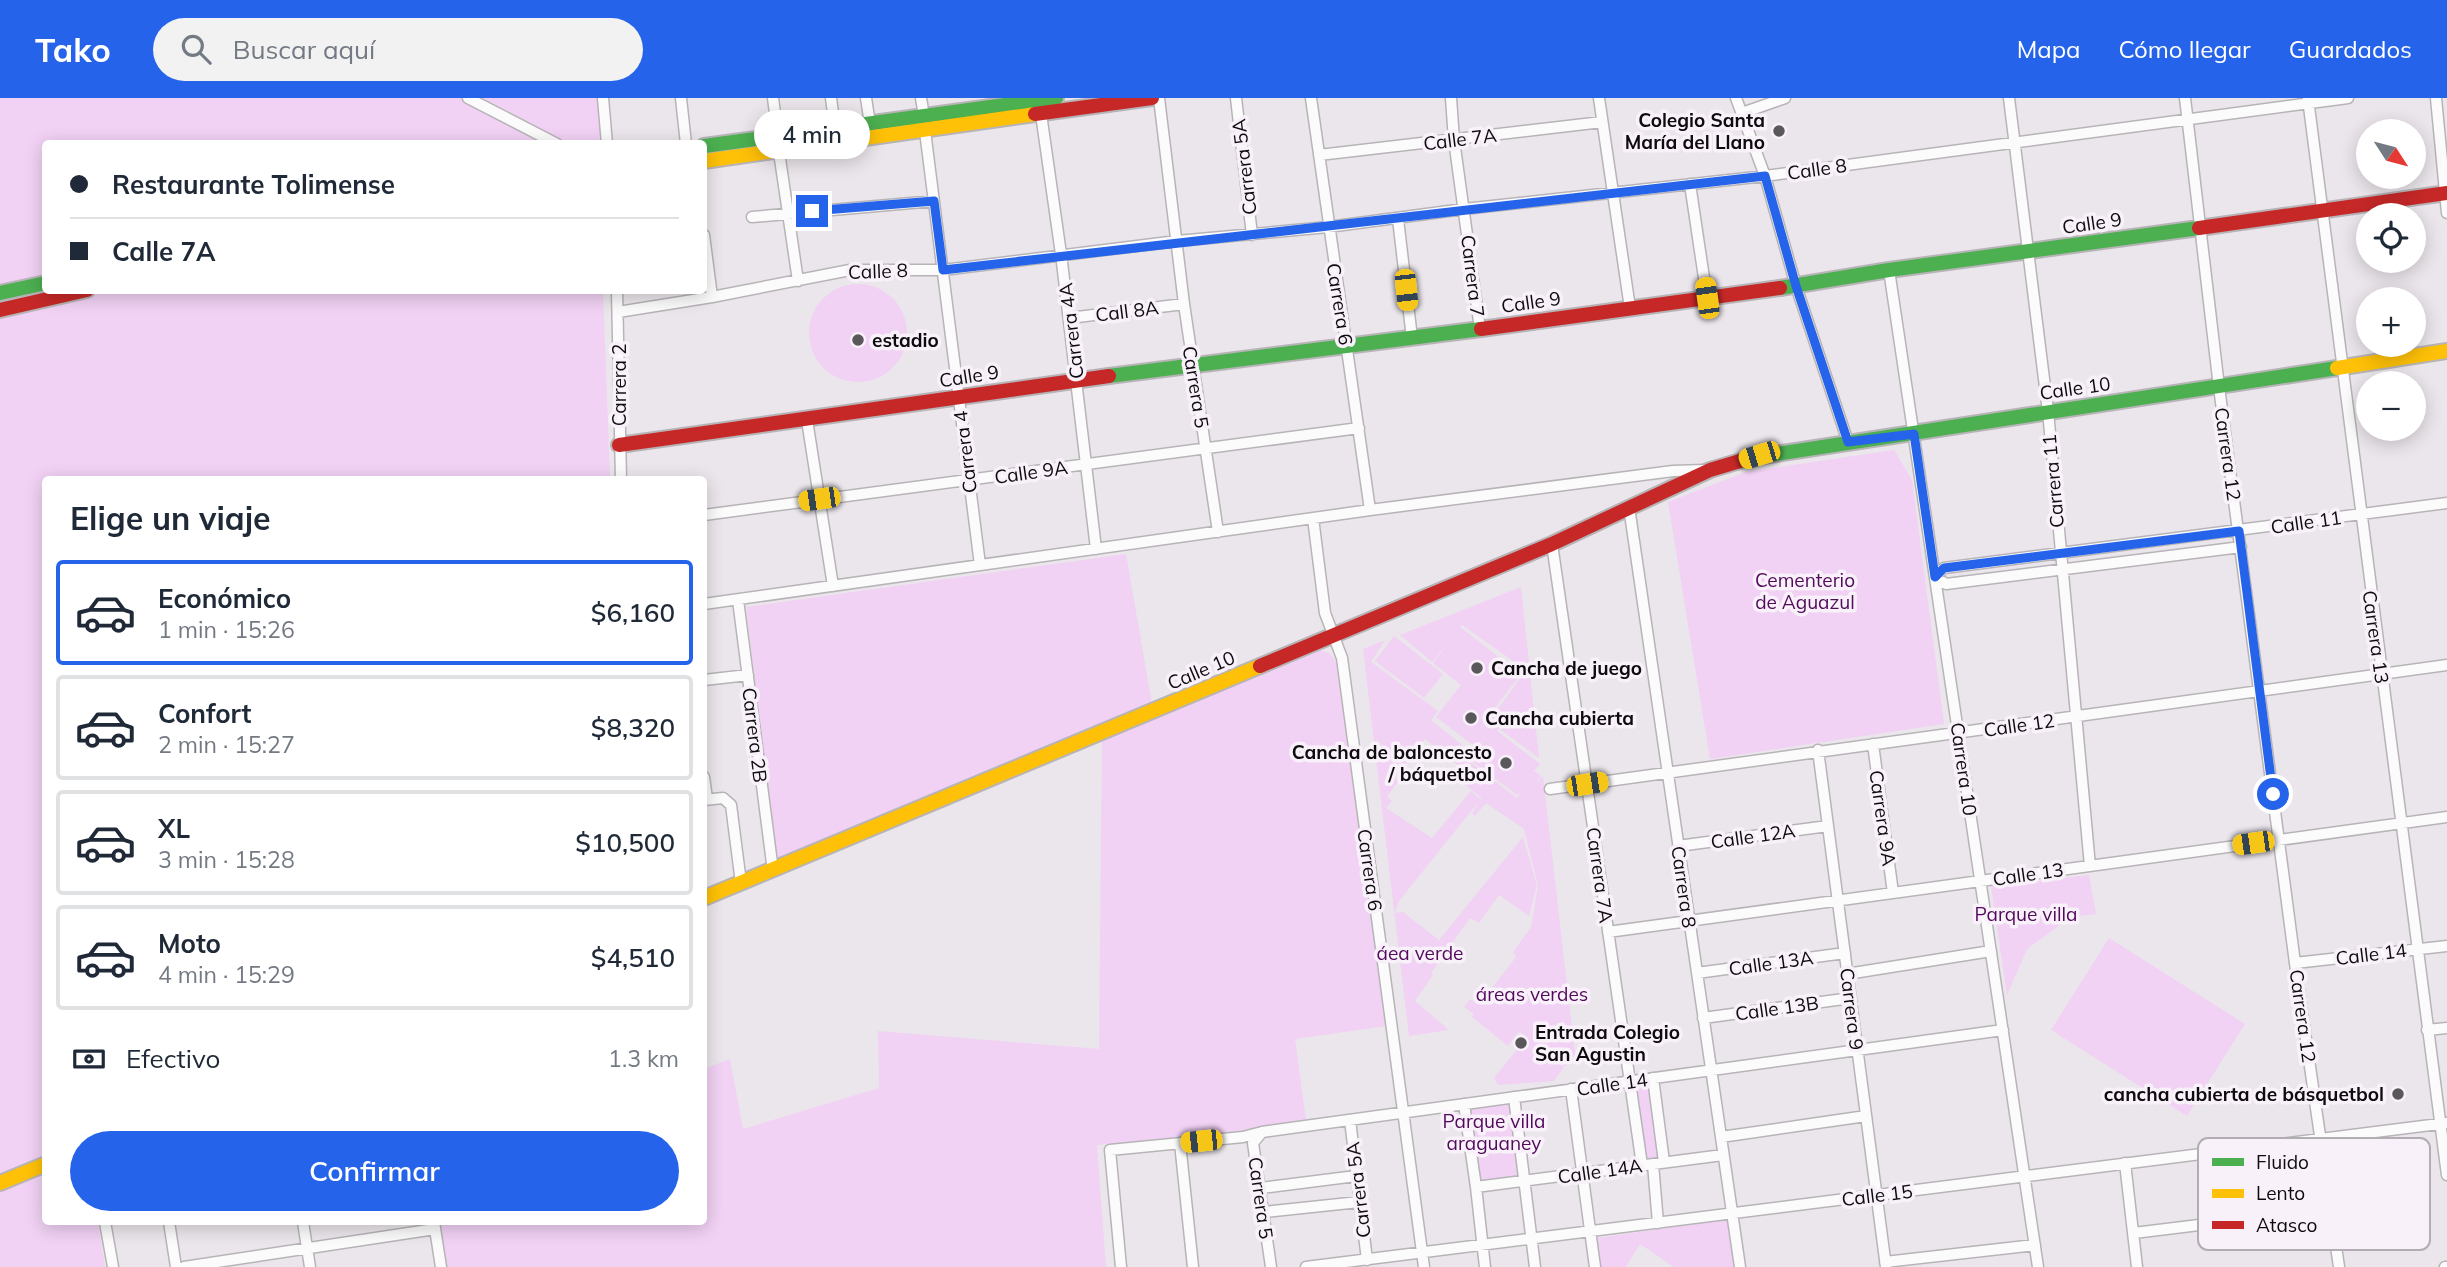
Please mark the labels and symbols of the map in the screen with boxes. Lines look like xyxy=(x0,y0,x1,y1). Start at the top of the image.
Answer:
place label: Colegio Santa María del Llano xyxy=(1625,108,1765,154)
callout: 4 min xyxy=(754,109,870,158)
street label: Carrera 5A xyxy=(1226,118,1262,216)
north arrow xyxy=(2356,119,2426,189)
street label: Calle 7A xyxy=(1422,123,1498,155)
marker: Colegio Santa María del Llano xyxy=(1771,123,1787,139)
street label: Calle 8 xyxy=(1786,153,1848,185)
route end xyxy=(796,195,828,227)
street label: Calle 9 xyxy=(2061,207,2123,239)
street label: Carrera 7 xyxy=(1456,234,1490,318)
street label: Calle 8 xyxy=(848,258,908,284)
street label: Carrera 6 xyxy=(1322,261,1358,347)
car xyxy=(1394,268,1419,312)
car xyxy=(1694,276,1721,320)
street label: Carrera 4A xyxy=(1053,282,1089,380)
street label: Calle 9 xyxy=(1500,286,1562,318)
street label: Call 8A xyxy=(1094,295,1160,327)
place label: estadio xyxy=(872,328,939,352)
marker: estadio xyxy=(850,332,866,348)
street label: Carrera 2 xyxy=(607,344,631,426)
street label: Carrera 5 xyxy=(1178,344,1214,430)
street label: Calle 9 xyxy=(938,359,1000,393)
street label: Calle 10 xyxy=(2038,371,2112,405)
street label: Carrera 12 xyxy=(2210,406,2246,502)
street label: Carrera 4 xyxy=(948,410,982,494)
street label: Carrera 11 xyxy=(2037,433,2069,529)
car xyxy=(1736,439,1783,471)
street label: Calle 9A xyxy=(993,455,1069,489)
car xyxy=(797,486,842,512)
street label: Calle 11 xyxy=(2269,505,2343,539)
park label: Cementerio de Aguazul xyxy=(1755,568,1855,614)
street label: Carrera 13 xyxy=(2358,589,2394,685)
street label: Calle 10 xyxy=(1164,645,1238,695)
place label: Cancha de juego xyxy=(1491,656,1642,680)
marker: Cancha de juego xyxy=(1469,660,1485,676)
street label: Carrera 2B xyxy=(737,686,773,784)
place label: Cancha cubierta xyxy=(1485,706,1634,730)
street label: Calle 12 xyxy=(1982,708,2056,742)
marker: Cancha cubierta xyxy=(1463,710,1479,726)
street label: Carrera 10 xyxy=(1946,721,1982,817)
place label: Cancha de baloncesto / báquetbol xyxy=(1292,740,1492,786)
marker: Cancha de baloncesto / báquetbol xyxy=(1498,755,1514,771)
street label: Carrera 9A xyxy=(1864,768,1902,868)
car xyxy=(1565,770,1610,798)
route start xyxy=(2257,778,2289,810)
street label: Calle 12A xyxy=(1709,818,1797,854)
street label: Carrera 7A xyxy=(1581,825,1619,925)
street label: Carrera 6 xyxy=(1352,827,1388,913)
car xyxy=(2231,830,2276,856)
street label: Carrera 8 xyxy=(1666,844,1702,930)
street label: Calle 13 xyxy=(1991,857,2065,891)
park label: Parque villa xyxy=(1975,902,2077,926)
street label: Calle 14 xyxy=(2334,938,2408,970)
park label: áea verde xyxy=(1377,941,1463,965)
street label: Calle 13A xyxy=(1727,945,1815,981)
street label: Carrera 9 xyxy=(1835,967,1869,1051)
street label: Carrera 12 xyxy=(2285,968,2321,1064)
park label: áreas verdes xyxy=(1476,982,1588,1006)
street label: Calle 13B xyxy=(1734,990,1820,1026)
place label: Entrada Colegio San Agustin xyxy=(1535,1020,1680,1066)
marker: Entrada Colegio San Agustin xyxy=(1513,1035,1529,1051)
street label: Calle 14 xyxy=(1575,1067,1649,1101)
place label: cancha cubierta de básquetbol xyxy=(2104,1082,2384,1106)
marker: cancha cubierta de básquetbol xyxy=(2390,1086,2406,1102)
park label: Parque villa araguaney xyxy=(1443,1109,1545,1155)
car xyxy=(1180,1128,1223,1154)
legend xyxy=(2198,1138,2430,1250)
street label: Carrera 5A xyxy=(1340,1141,1376,1239)
text: Fluido xyxy=(2256,1150,2309,1174)
street label: Calle 14A xyxy=(1556,1153,1644,1189)
street label: Carrera 5 xyxy=(1243,1155,1279,1241)
street label: Calle 15 xyxy=(1840,1179,1914,1211)
text: Lento xyxy=(2256,1181,2305,1205)
text: Atasco xyxy=(2256,1213,2317,1237)

